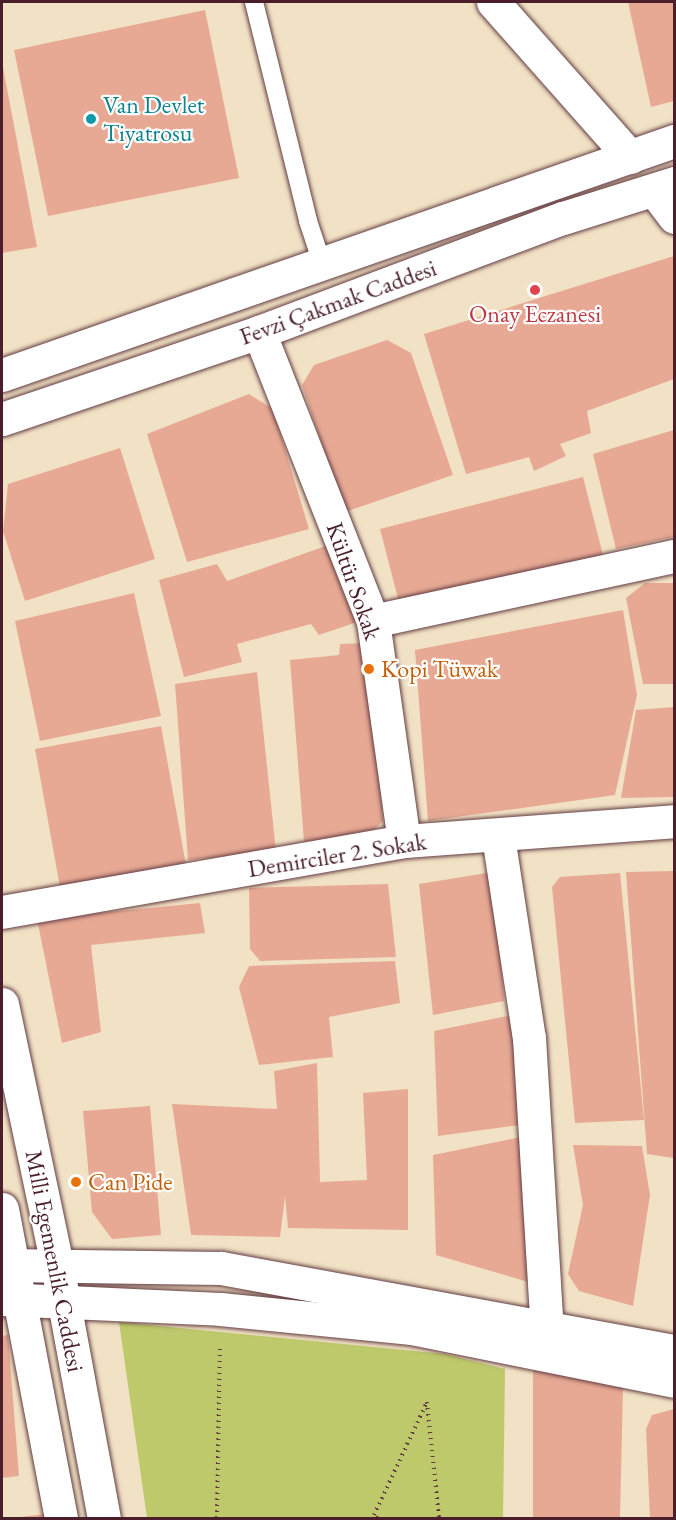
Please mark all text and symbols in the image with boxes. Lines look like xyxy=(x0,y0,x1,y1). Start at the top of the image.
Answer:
place label: Van Devlet Tiyatrosu xyxy=(103,91,204,147)
marker: Van Devlet Tiyatrosu xyxy=(84,112,98,126)
street label: Fevzi Çakmak Caddesi xyxy=(236,253,440,351)
marker: Onay Eczanesi xyxy=(528,283,542,297)
place label: Onay Eczanesi xyxy=(469,300,601,328)
street label: Kültür Sokak xyxy=(320,518,388,644)
place label: Kopi Tüwak xyxy=(381,655,498,683)
marker: Kopi Tüwak xyxy=(362,662,376,676)
street label: Demirciler 2. Sokak xyxy=(246,827,428,883)
street label: Milli Egemenlik Caddesi xyxy=(19,1148,91,1374)
place label: Can Pide xyxy=(88,1168,173,1196)
marker: Can Pide xyxy=(69,1175,83,1189)

